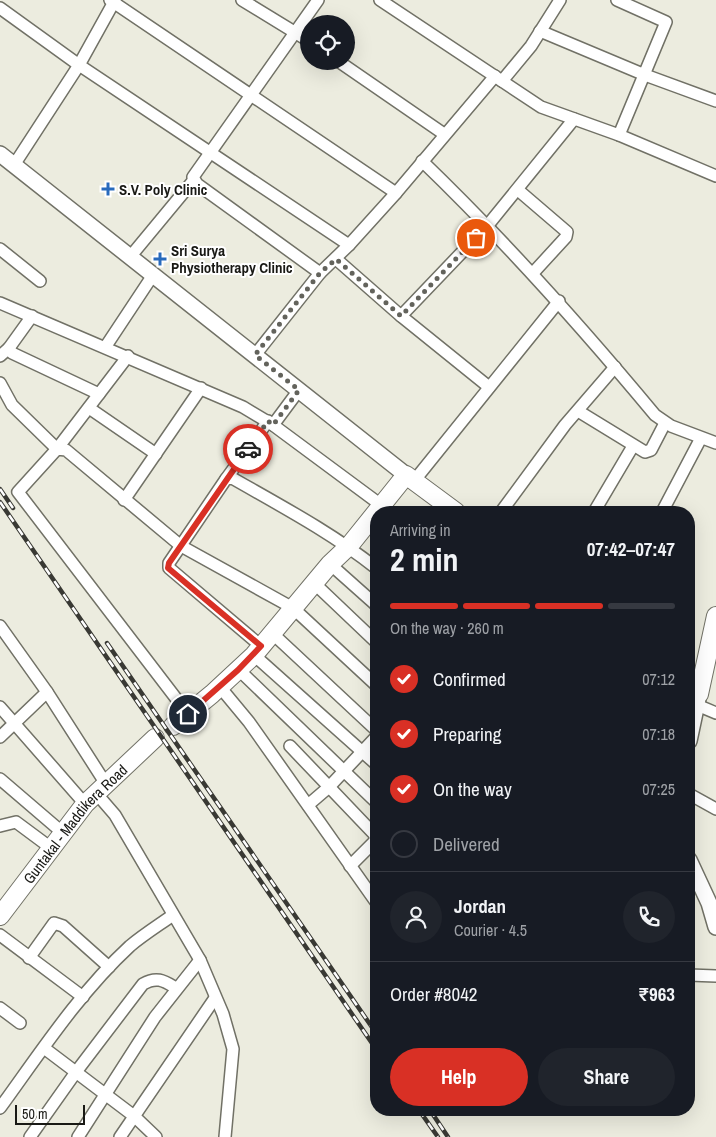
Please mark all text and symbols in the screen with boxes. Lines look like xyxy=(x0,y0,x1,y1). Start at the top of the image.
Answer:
map controls xyxy=(300,15,355,70)
button: locate xyxy=(300,15,355,70)
place label: S.V. Poly Clinic xyxy=(119,179,208,200)
marker: S.V. Poly Clinic xyxy=(101,182,115,196)
pin xyxy=(455,217,497,259)
icon: bag xyxy=(462,224,490,252)
place label: Sri Surya Physiotherapy Clinic xyxy=(171,240,293,278)
marker: Sri Surya Physiotherapy Clinic xyxy=(153,252,167,266)
courier xyxy=(223,424,273,474)
icon: car xyxy=(234,435,262,463)
text: Arriving in xyxy=(390,519,451,541)
text: 07:42–07:47 xyxy=(587,536,675,562)
text: 2 min xyxy=(390,538,459,581)
text: On the way · 260 m xyxy=(390,617,504,639)
icon: check xyxy=(390,665,418,693)
text: Confirmed xyxy=(433,666,506,692)
text: 07:12 xyxy=(642,668,675,690)
pin xyxy=(167,693,209,735)
icon: home xyxy=(174,700,202,728)
icon: check xyxy=(390,720,418,748)
text: Preparing xyxy=(433,721,501,747)
text: 07:18 xyxy=(642,723,675,745)
street label: Guntakal - Maddikera Road xyxy=(18,759,131,888)
icon: check xyxy=(390,775,418,803)
text: On the way xyxy=(433,776,512,802)
text: 07:25 xyxy=(642,778,675,800)
text: Delivered xyxy=(433,831,500,857)
button: person xyxy=(390,891,442,943)
button: phone xyxy=(623,891,675,943)
text: Jordan xyxy=(454,893,506,919)
text: Courier · 4.5 xyxy=(454,919,527,941)
text: Order #8042 xyxy=(390,981,477,1007)
text: ₹963 xyxy=(638,981,675,1007)
button: Help xyxy=(390,1048,528,1106)
button: Share xyxy=(538,1048,675,1106)
scale bar xyxy=(15,1102,85,1125)
text: 50 m xyxy=(22,1105,48,1123)

